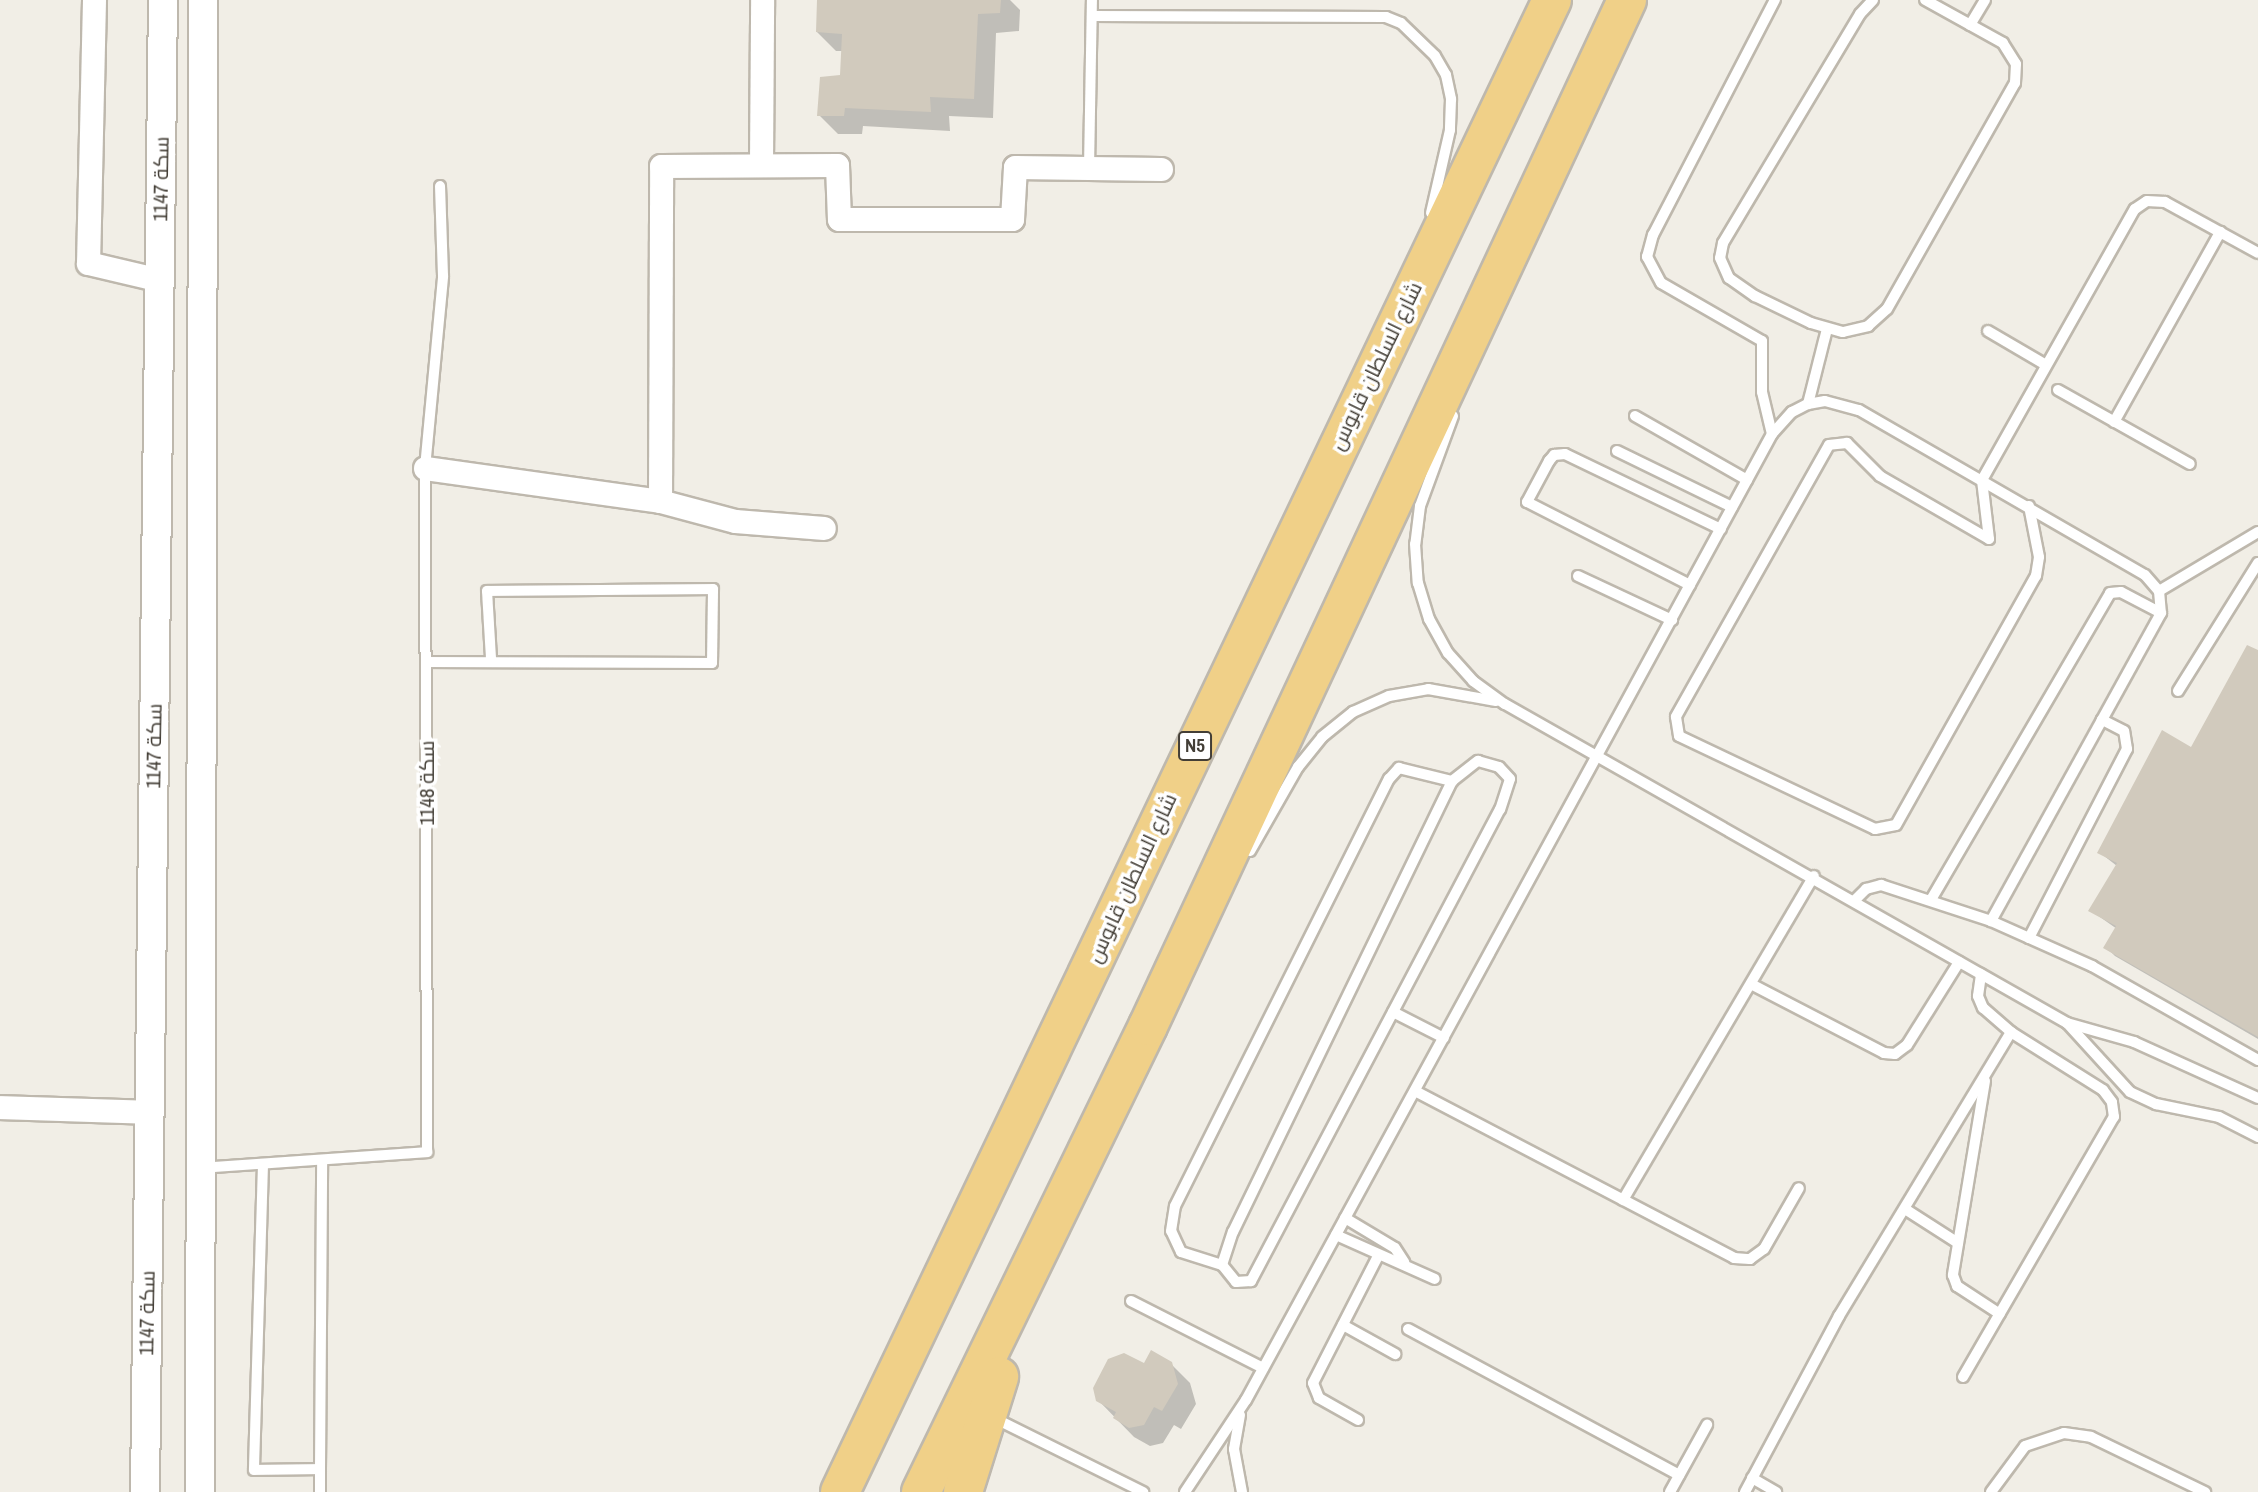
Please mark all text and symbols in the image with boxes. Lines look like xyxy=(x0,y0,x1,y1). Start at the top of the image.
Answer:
street label: سكة 1147 xyxy=(148,136,174,222)
street label: شارع السلطان قابوس xyxy=(1324,278,1428,454)
street label: سكة 1147 xyxy=(141,703,167,789)
road number: N5 xyxy=(1178,730,1212,762)
street label: سكة 1148 xyxy=(414,740,440,826)
street label: شارع السلطان قابوس xyxy=(1082,789,1182,967)
street label: سكة 1147 xyxy=(134,1270,160,1356)

